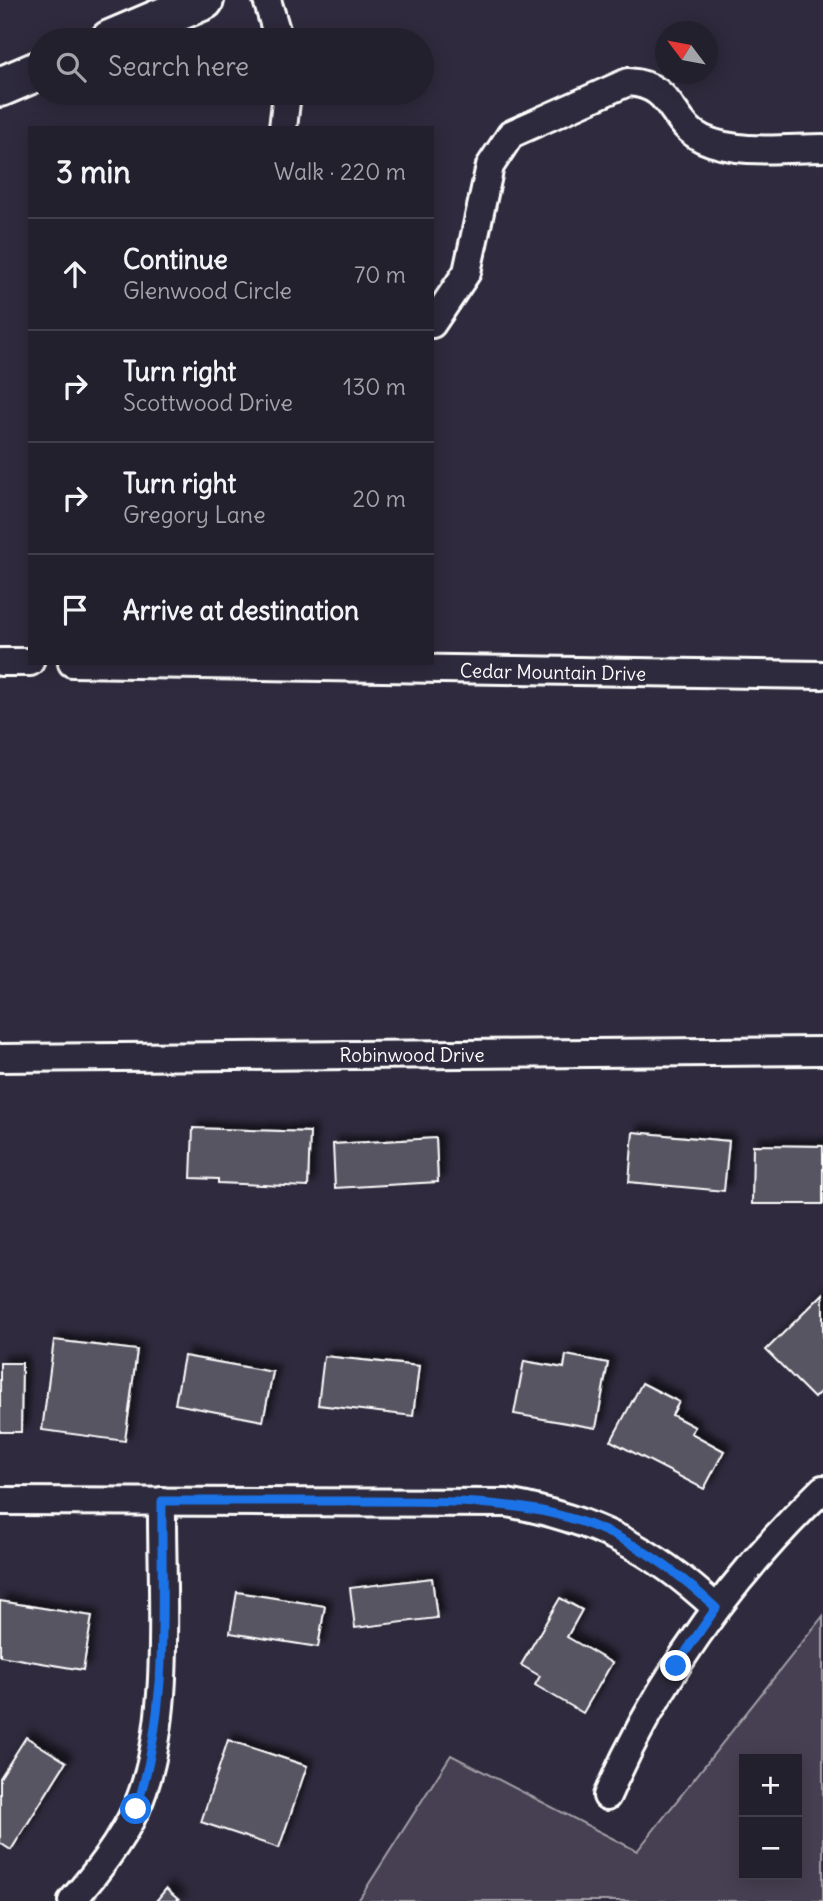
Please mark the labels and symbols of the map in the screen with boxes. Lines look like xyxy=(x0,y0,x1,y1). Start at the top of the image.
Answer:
north arrow xyxy=(655,21,718,84)
street label: Cedar Mountain Drive xyxy=(460,658,646,686)
street label: Robinwood Drive xyxy=(339,1043,485,1067)
route end xyxy=(660,1650,691,1681)
route start xyxy=(120,1793,151,1824)

